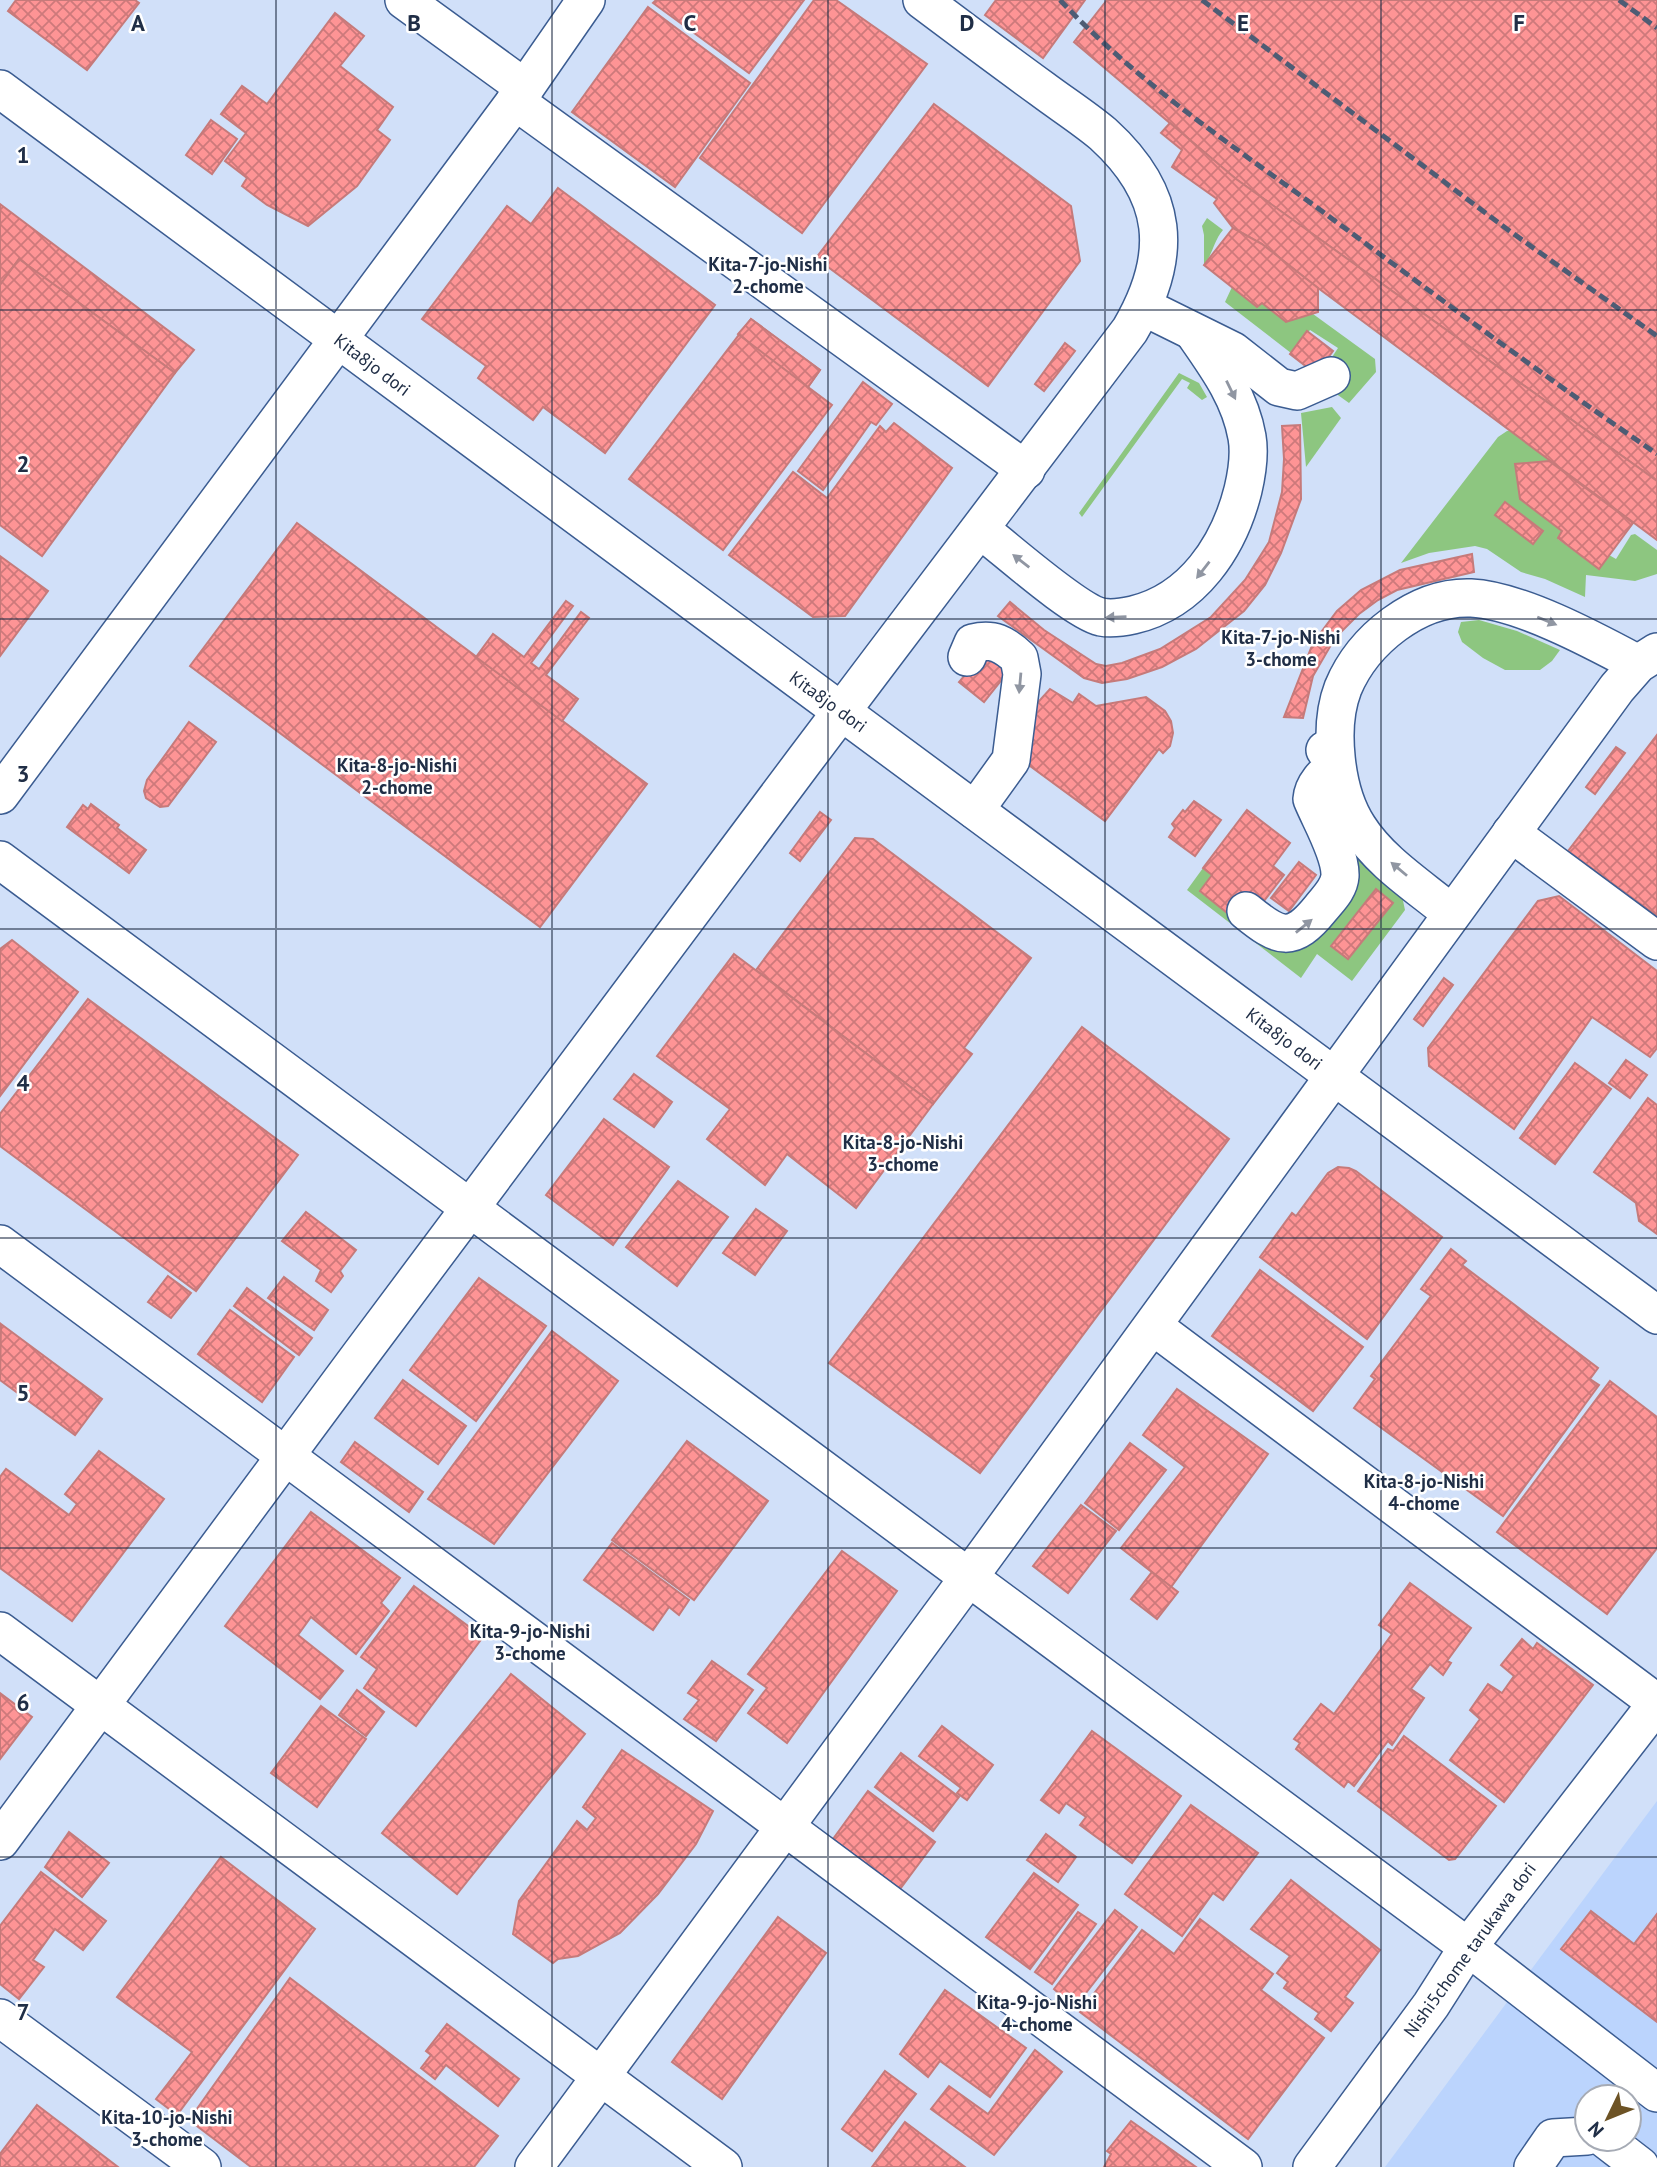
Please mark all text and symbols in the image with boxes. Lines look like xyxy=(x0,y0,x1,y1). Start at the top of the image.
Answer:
text: A xyxy=(131,8,145,37)
text: B xyxy=(407,8,421,37)
text: C xyxy=(684,8,697,37)
text: D xyxy=(960,8,974,37)
text: E xyxy=(1237,8,1249,37)
text: F xyxy=(1513,8,1525,37)
text: 1 xyxy=(16,140,30,169)
district label: Kita-7-jo-Nishi 2-chome xyxy=(708,252,828,298)
street label: Kita8jo dori xyxy=(329,328,415,401)
one-way arrow xyxy=(1226,380,1237,400)
text: 2 xyxy=(16,449,30,478)
one-way arrow xyxy=(1013,554,1031,569)
one-way arrow xyxy=(1195,561,1210,579)
one-way arrow xyxy=(1104,611,1126,622)
one-way arrow xyxy=(1537,616,1558,627)
district label: Kita-7-jo-Nishi 3-chome xyxy=(1221,625,1341,671)
street label: Kita8jo dori xyxy=(785,666,872,737)
one-way arrow xyxy=(1014,672,1025,694)
district label: Kita-8-jo-Nishi 2-chome xyxy=(337,753,457,799)
text: 3 xyxy=(16,759,30,788)
one-way arrow xyxy=(1390,862,1407,877)
one-way arrow xyxy=(1295,918,1313,933)
street label: Kita8jo dori xyxy=(1241,1002,1327,1075)
text: 4 xyxy=(16,1068,30,1097)
district label: Kita-8-jo-Nishi 3-chome xyxy=(843,1130,963,1176)
text: 5 xyxy=(16,1378,30,1407)
district label: Kita-8-jo-Nishi 4-chome xyxy=(1364,1469,1484,1515)
district label: Kita-9-jo-Nishi 3-chome xyxy=(470,1619,590,1665)
text: 6 xyxy=(16,1688,30,1717)
street label: Nishi5chome tarukawa dori xyxy=(1398,1858,1541,2042)
district label: Kita-9-jo-Nishi 4-chome xyxy=(977,1990,1097,2036)
text: 7 xyxy=(16,1997,30,2026)
north arrow xyxy=(1573,2083,1643,2153)
district label: Kita-10-jo-Nishi 3-chome xyxy=(101,2105,233,2151)
text: N xyxy=(1583,2117,1609,2142)

